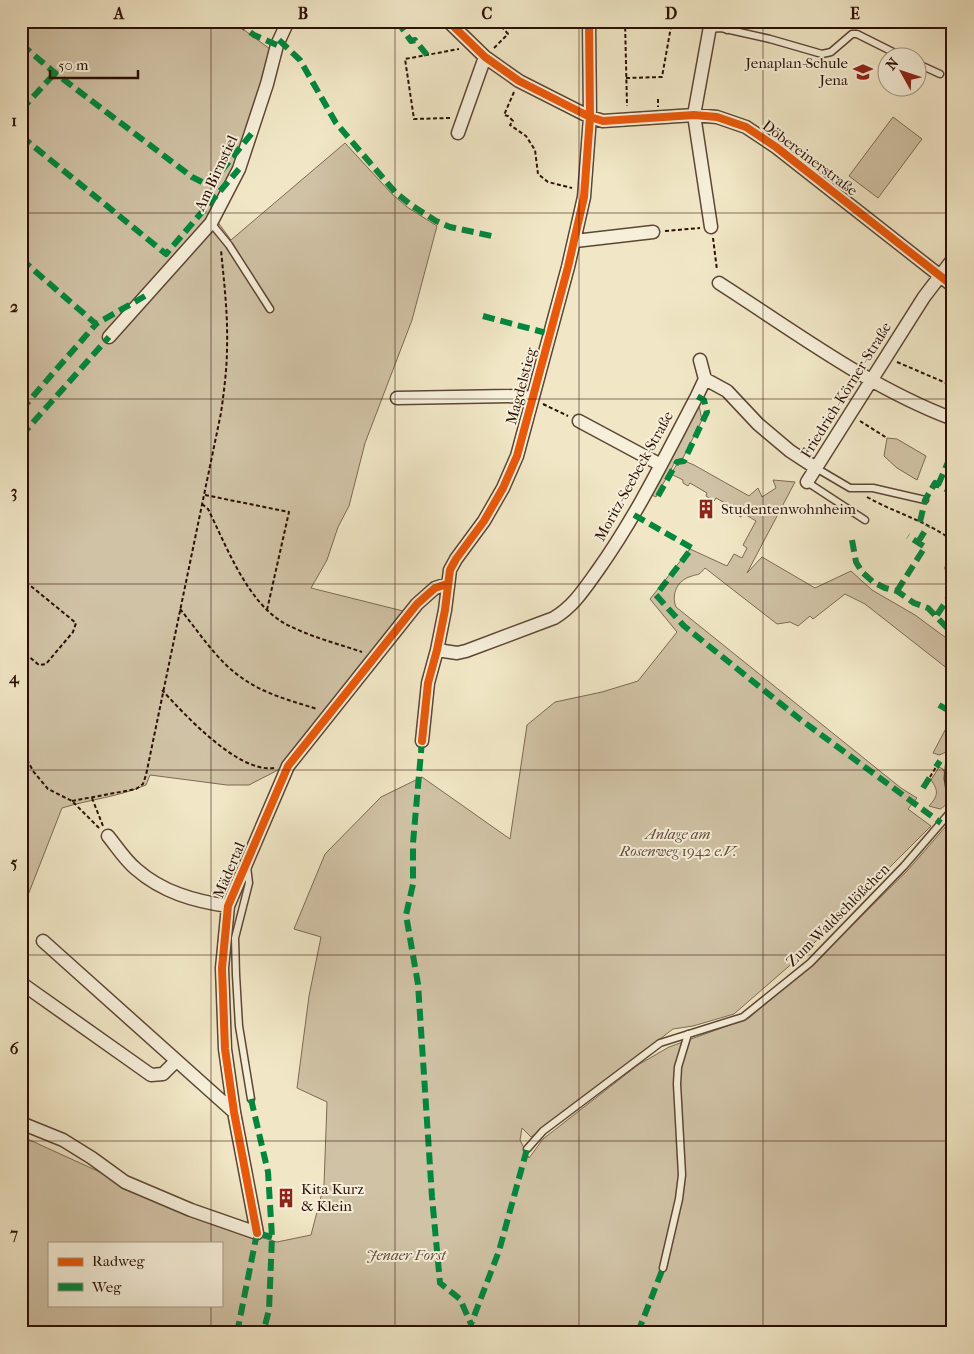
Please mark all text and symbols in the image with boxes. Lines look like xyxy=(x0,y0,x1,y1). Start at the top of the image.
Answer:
text: A xyxy=(113,4,125,23)
text: B xyxy=(298,4,308,23)
text: C xyxy=(482,4,493,23)
text: D xyxy=(665,4,677,23)
text: E xyxy=(850,4,860,23)
scale bar xyxy=(50,48,138,80)
north arrow xyxy=(876,48,926,98)
place label: Jenaplan-Schule Jena xyxy=(744,54,849,89)
text: N xyxy=(882,54,903,73)
text: 50 m xyxy=(58,56,89,74)
school or university icon: Jenaplan-Schule Jena xyxy=(852,61,874,83)
text: 1 xyxy=(11,111,17,130)
street label: Döbereinerstraße xyxy=(759,116,862,200)
street label: Am Birnstiel xyxy=(190,132,241,215)
text: 2 xyxy=(10,297,18,316)
street label: Friedrich-Körner-Straße xyxy=(797,318,895,461)
street label: Magdelstieg xyxy=(502,345,540,426)
street label: Moritz-Seebeck-Straße xyxy=(591,407,677,544)
text: 3 xyxy=(11,482,17,502)
building icon: Studentenwohnheim xyxy=(695,498,717,520)
place label: Studentenwohnheim xyxy=(721,500,857,518)
text: 4 xyxy=(8,668,20,688)
park label: Anlage am Rosenweg 1942 e.V. xyxy=(619,825,738,860)
street label: Mädertal xyxy=(209,839,249,901)
text: 5 xyxy=(11,853,18,872)
street label: Zum Waldschlößchen xyxy=(783,859,894,970)
text: 6 xyxy=(10,1039,19,1058)
place label: Kita Kurz & Klein xyxy=(301,1180,364,1215)
building icon: Kita Kurz & Klein xyxy=(275,1187,297,1209)
text: 7 xyxy=(9,1224,18,1243)
legend xyxy=(48,1242,222,1306)
park label: Jenaer Forst xyxy=(366,1246,447,1264)
text: Radweg xyxy=(92,1252,145,1270)
text: Weg xyxy=(91,1278,122,1296)

